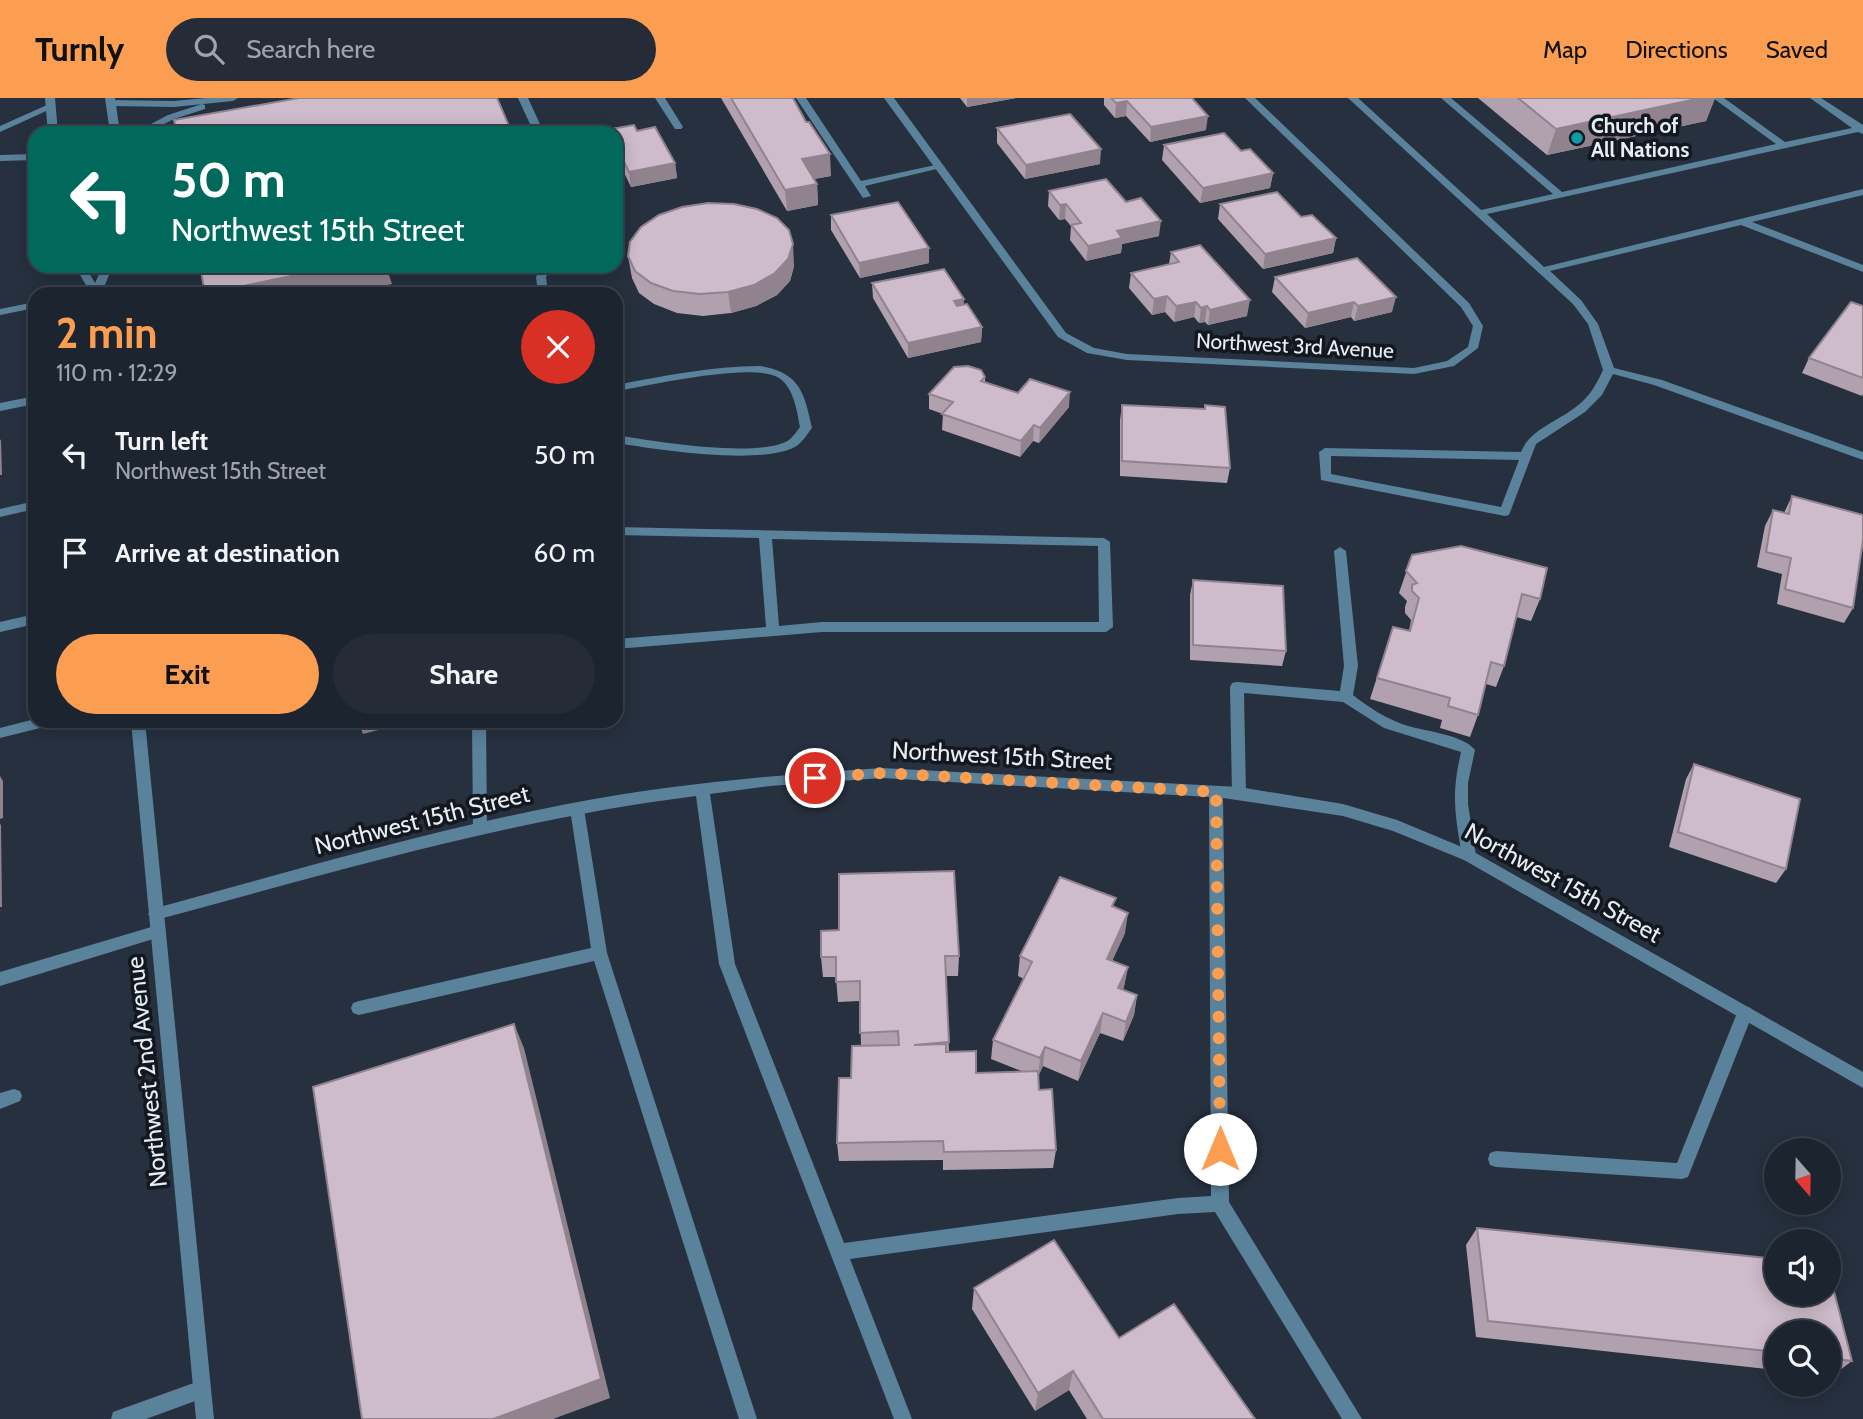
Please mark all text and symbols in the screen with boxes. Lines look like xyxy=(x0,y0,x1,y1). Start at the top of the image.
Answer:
search box xyxy=(166,18,656,81)
text: Turnly xyxy=(35,29,124,69)
icon: search xyxy=(190,30,228,68)
text: Search here xyxy=(246,33,375,65)
text: Map xyxy=(1543,35,1587,64)
text: Directions xyxy=(1625,35,1728,64)
text: Saved xyxy=(1766,35,1828,64)
place label: Church of All Nations xyxy=(1591,113,1689,162)
marker: Church of All Nations xyxy=(1569,130,1585,146)
text: 50 m xyxy=(171,150,286,209)
icon: left xyxy=(56,154,147,245)
text: Northwest 15th Street xyxy=(171,210,465,249)
text: 2 min xyxy=(56,307,157,359)
button: close xyxy=(521,310,595,384)
street label: Northwest 3rd Avenue xyxy=(1195,328,1395,363)
text: 110 m · 12:29 xyxy=(56,359,178,387)
text: Turn left xyxy=(115,425,208,457)
icon: left xyxy=(56,436,94,474)
text: 50 m xyxy=(534,439,595,471)
text: Northwest 15th Street xyxy=(115,457,326,485)
icon: arrive xyxy=(56,534,94,572)
text: Arrive at destination xyxy=(115,537,340,569)
text: 60 m xyxy=(533,537,595,569)
button: Exit xyxy=(56,634,319,714)
button: Share xyxy=(333,634,595,714)
street label: Northwest 15th Street xyxy=(891,735,1113,776)
pin xyxy=(785,748,845,808)
icon: arrive xyxy=(796,759,834,797)
street label: Northwest 15th Street xyxy=(312,779,532,860)
street label: Northwest 15th Street xyxy=(1460,816,1667,949)
street label: Northwest 2nd Avenue xyxy=(120,955,173,1189)
position arrow xyxy=(1183,1112,1257,1186)
north arrow xyxy=(1764,1138,1841,1214)
map controls xyxy=(1764,1138,1841,1397)
button: sound xyxy=(1764,1229,1841,1306)
button: search xyxy=(1764,1320,1841,1397)

